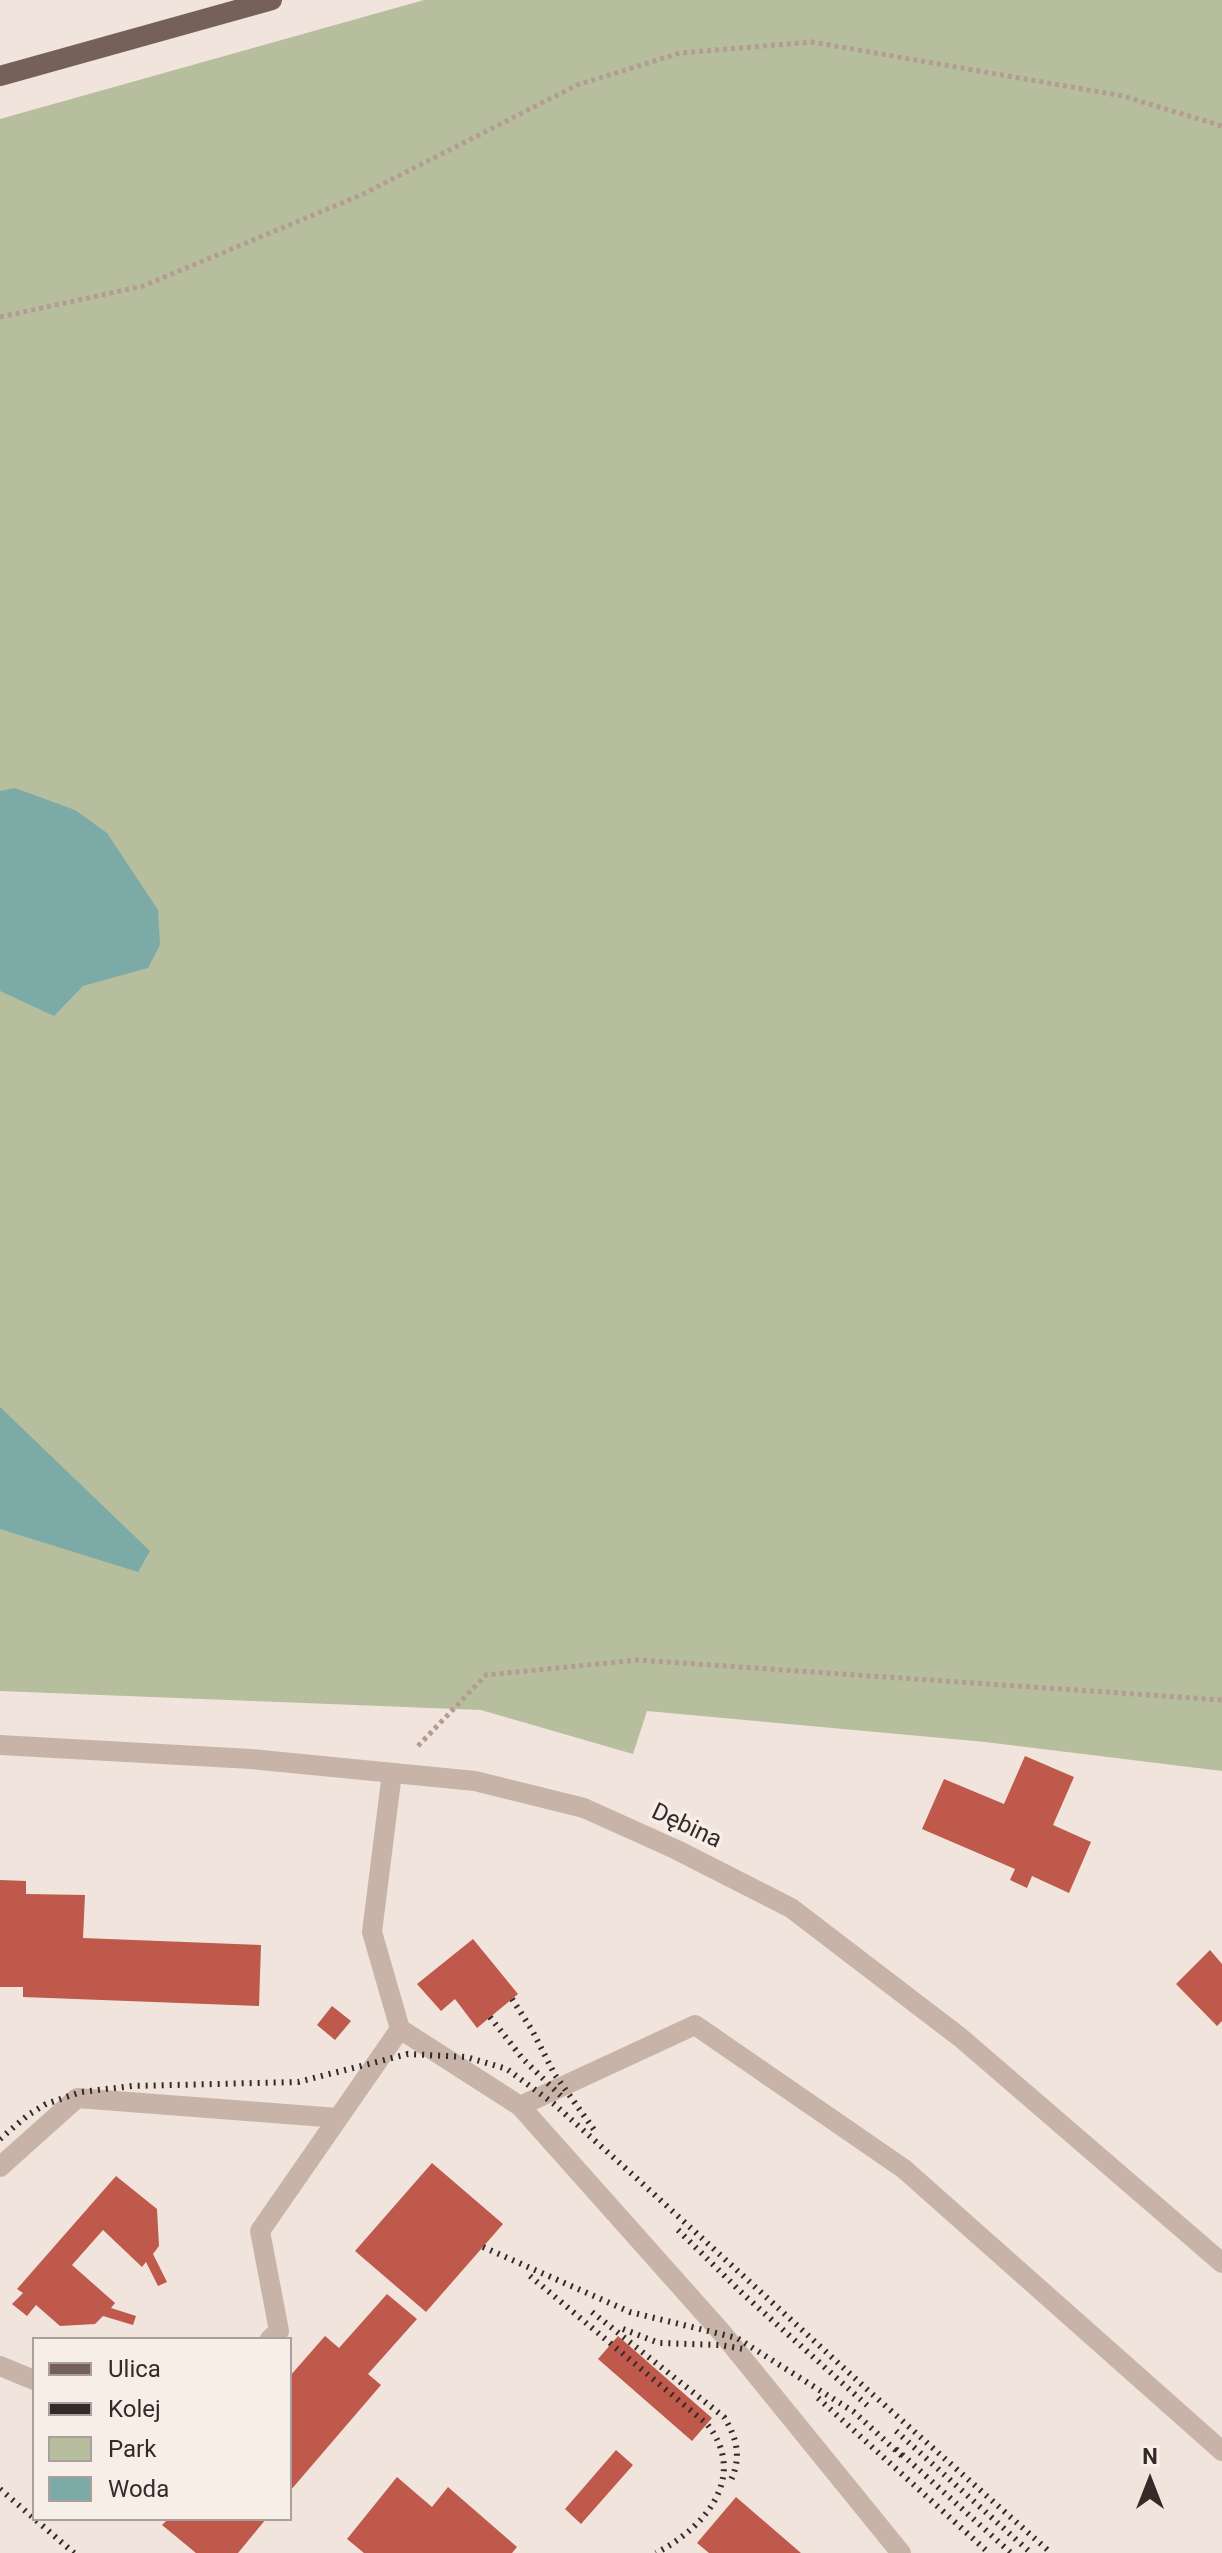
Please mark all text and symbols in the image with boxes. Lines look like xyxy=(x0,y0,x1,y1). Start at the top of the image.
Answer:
street label: Dębina xyxy=(646,1798,726,1856)
legend xyxy=(32,2337,292,2521)
text: Ulica xyxy=(108,2355,161,2383)
text: Kolej xyxy=(108,2395,161,2423)
text: Park xyxy=(108,2435,156,2463)
north arrow xyxy=(1110,2441,1190,2521)
text: N xyxy=(1142,2444,1158,2469)
text: Woda xyxy=(108,2475,169,2503)

